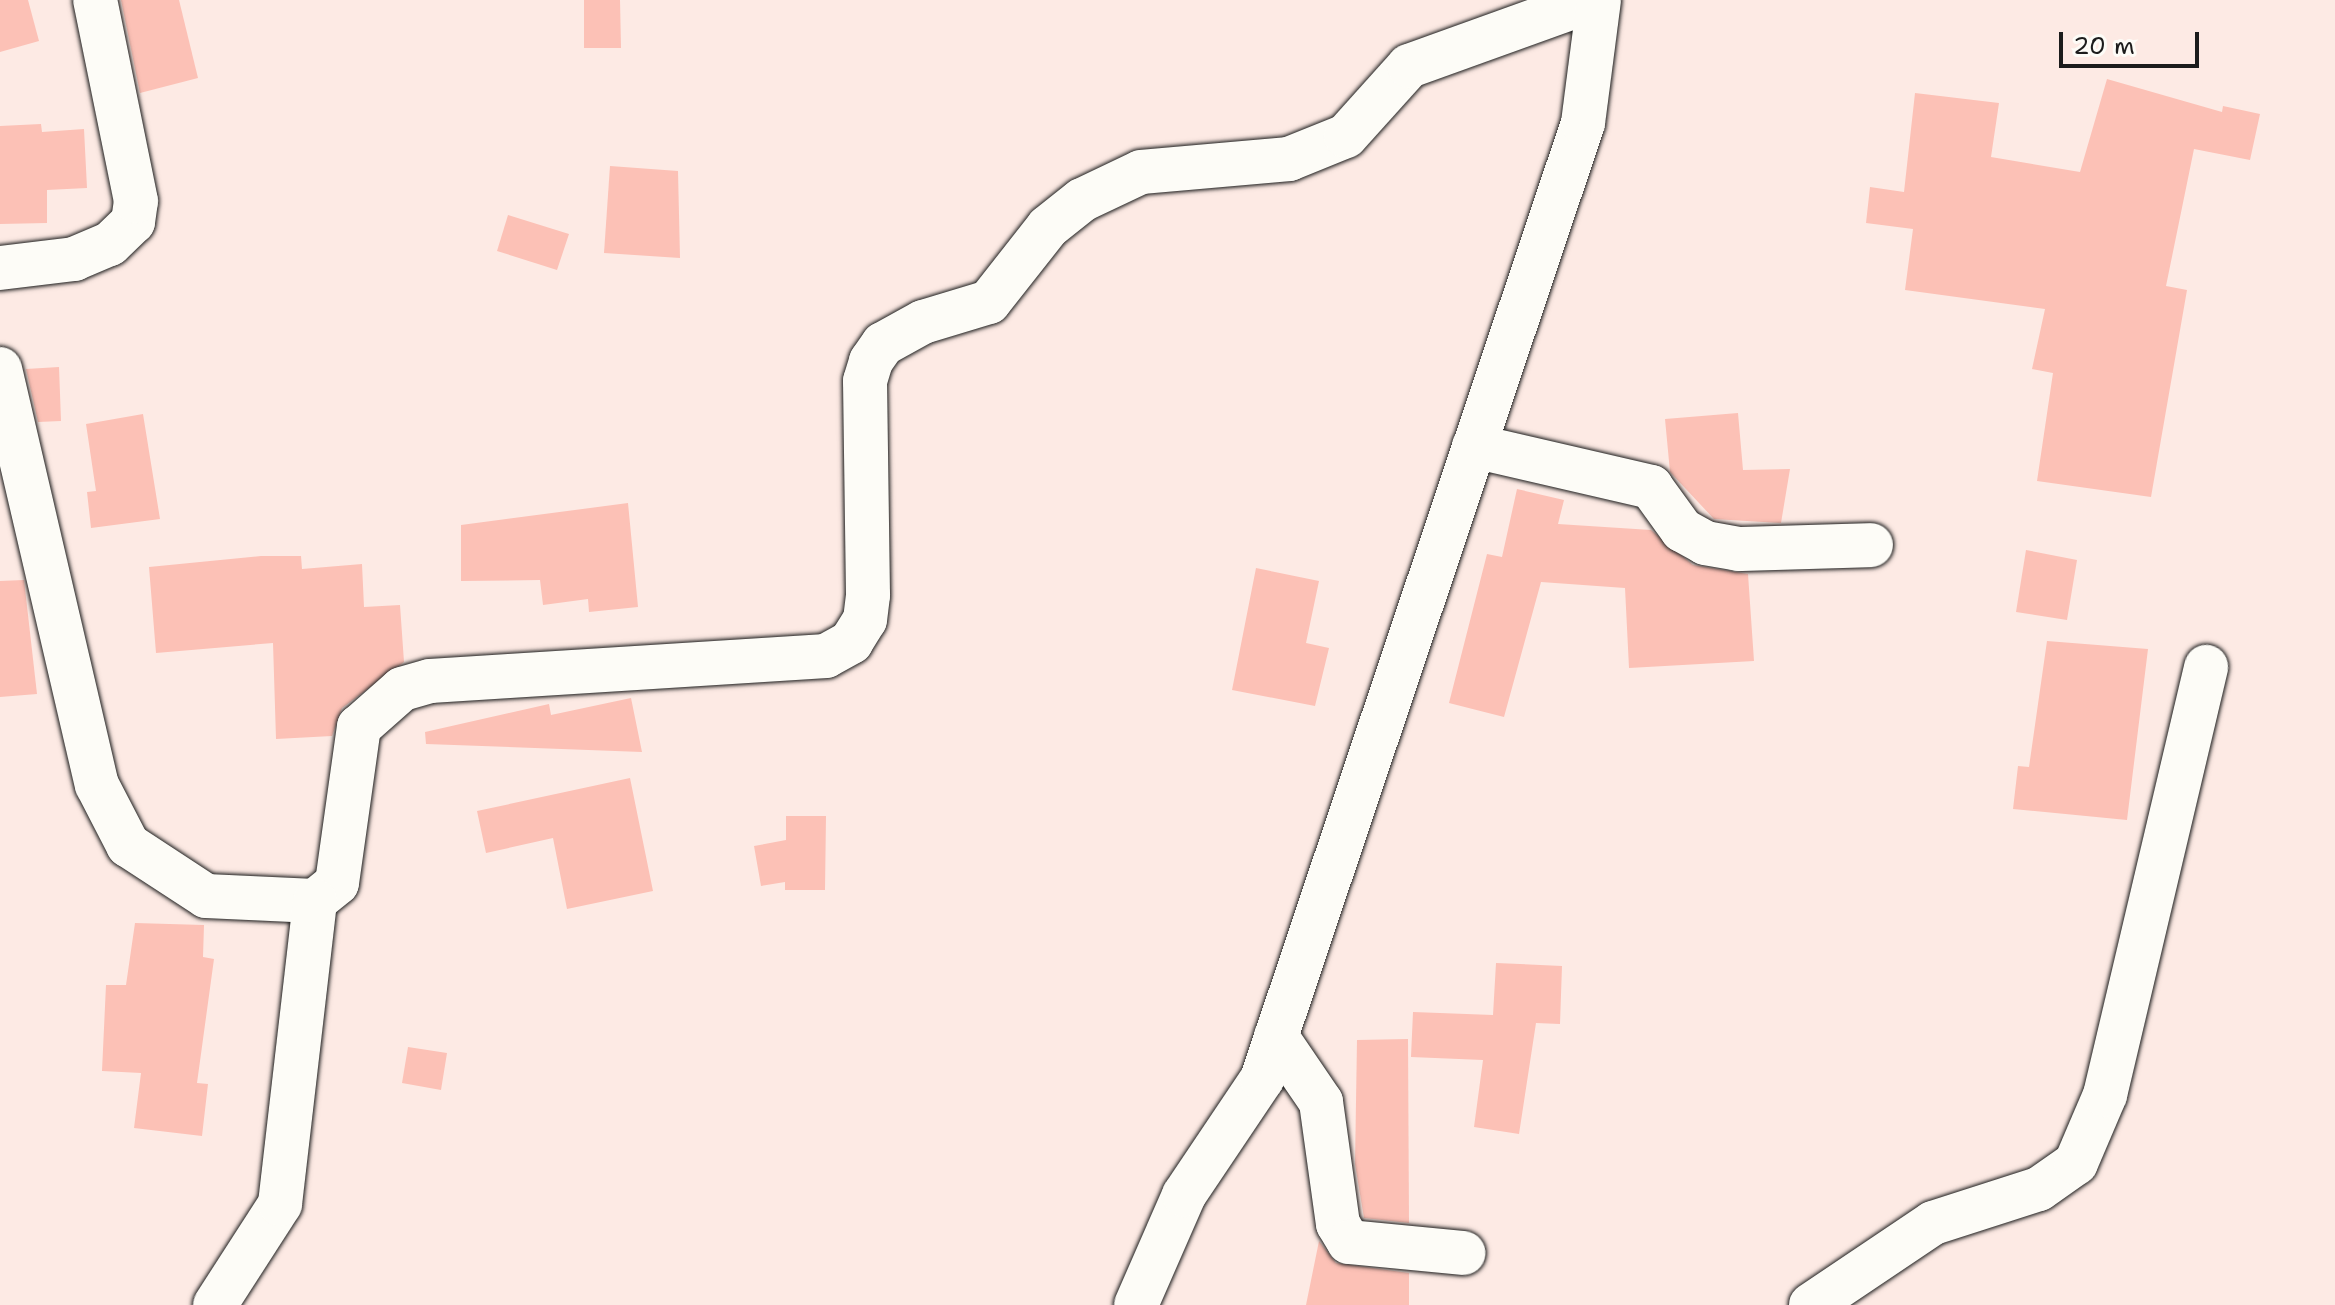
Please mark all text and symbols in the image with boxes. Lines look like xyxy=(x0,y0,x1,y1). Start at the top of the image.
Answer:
scale bar xyxy=(2063,16,2203,66)
text: 20 m xyxy=(2073,30,2135,62)

